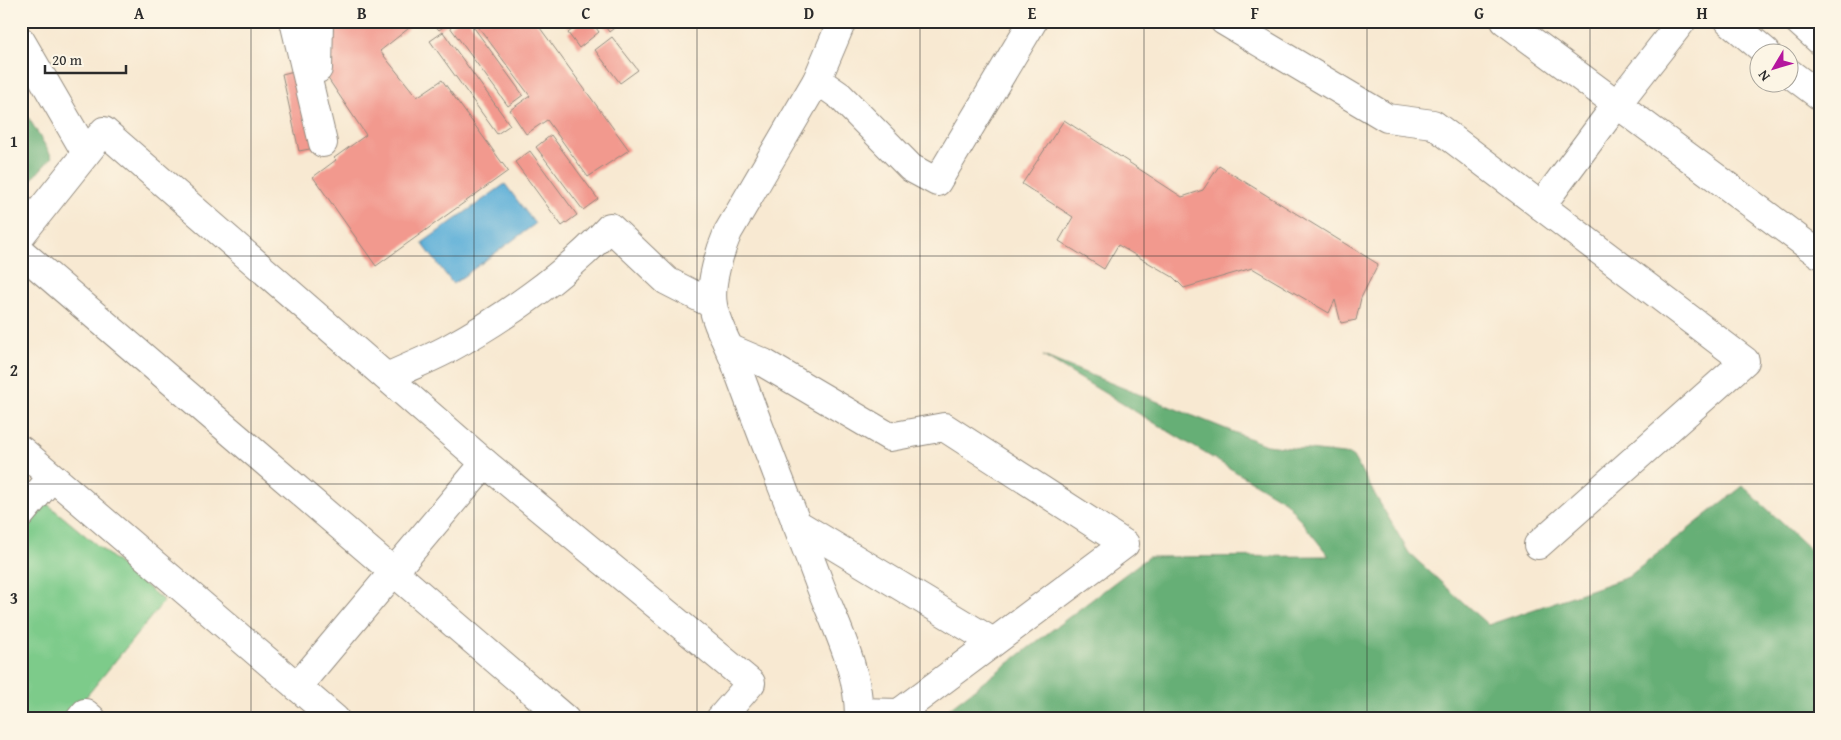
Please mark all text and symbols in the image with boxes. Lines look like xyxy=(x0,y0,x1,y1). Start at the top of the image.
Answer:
text: A xyxy=(134,1,145,25)
text: B xyxy=(357,1,367,25)
text: C xyxy=(581,1,591,25)
text: D xyxy=(804,1,814,25)
text: E xyxy=(1028,1,1037,25)
text: F xyxy=(1251,1,1259,25)
text: G xyxy=(1474,1,1484,25)
text: H xyxy=(1696,1,1708,25)
scale bar xyxy=(45,42,126,74)
north arrow xyxy=(1748,42,1798,92)
text: 20 m xyxy=(52,49,83,70)
text: N xyxy=(1753,66,1775,86)
text: 1 xyxy=(10,129,18,153)
text: 2 xyxy=(10,358,18,382)
text: 3 xyxy=(10,586,18,610)

